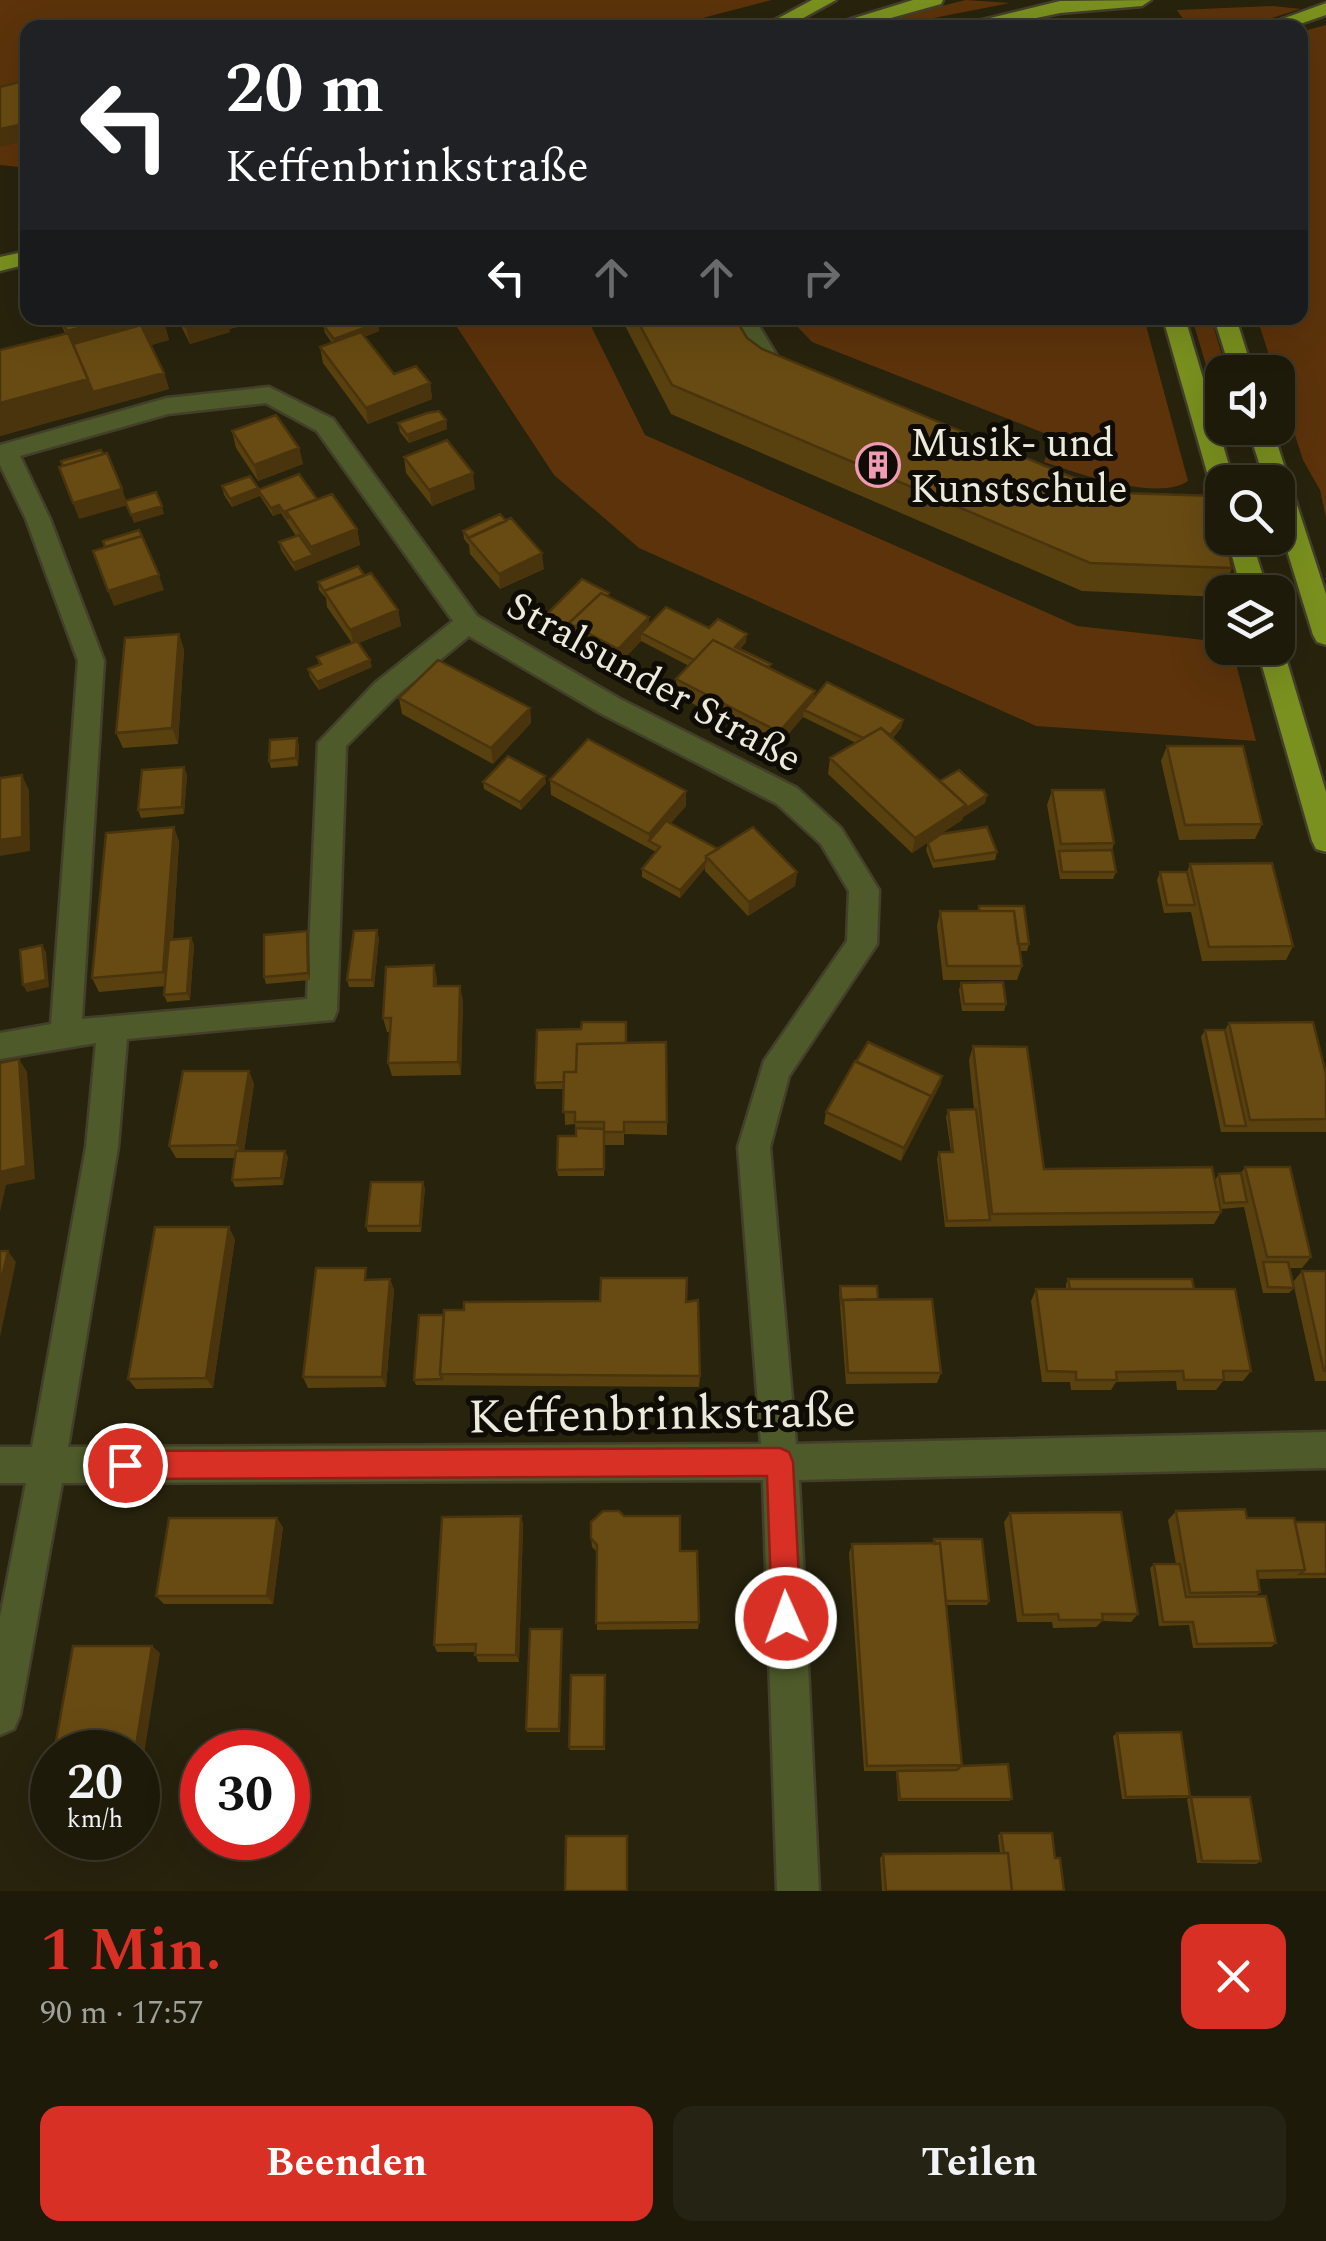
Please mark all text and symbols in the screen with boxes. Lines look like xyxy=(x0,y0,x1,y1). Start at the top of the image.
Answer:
text: 20 m xyxy=(225,37,384,143)
icon: left xyxy=(60,60,190,190)
text: Keffenbrinkstraße xyxy=(225,133,589,202)
icon: left xyxy=(479,250,534,305)
icon: ahead xyxy=(584,250,639,305)
icon: ahead xyxy=(689,250,744,305)
icon: right xyxy=(794,250,849,305)
map controls xyxy=(1205,355,1295,665)
button: sound xyxy=(1205,355,1295,445)
place label: Musik- und Kunstschule xyxy=(910,414,1128,521)
building icon: Musik- und Kunstschule xyxy=(855,442,901,488)
button: search xyxy=(1205,465,1295,555)
button: layers xyxy=(1205,575,1295,665)
street label: Stralsunder Straße xyxy=(495,577,813,790)
street label: Keffenbrinkstraße xyxy=(467,1375,857,1454)
pin xyxy=(83,1423,168,1508)
icon: arrive xyxy=(98,1438,153,1493)
position arrow xyxy=(734,1566,838,1670)
speed limit sign: 30 xyxy=(180,1730,310,1860)
text: 20 xyxy=(67,1745,123,1821)
text: km/h xyxy=(67,1801,123,1839)
text: 1 Min. xyxy=(40,1905,222,1997)
button: close xyxy=(1181,1924,1286,2029)
text: 90 m · 17:57 xyxy=(40,1989,204,2038)
button: Beenden xyxy=(40,2106,653,2221)
button: Teilen xyxy=(673,2106,1286,2221)

